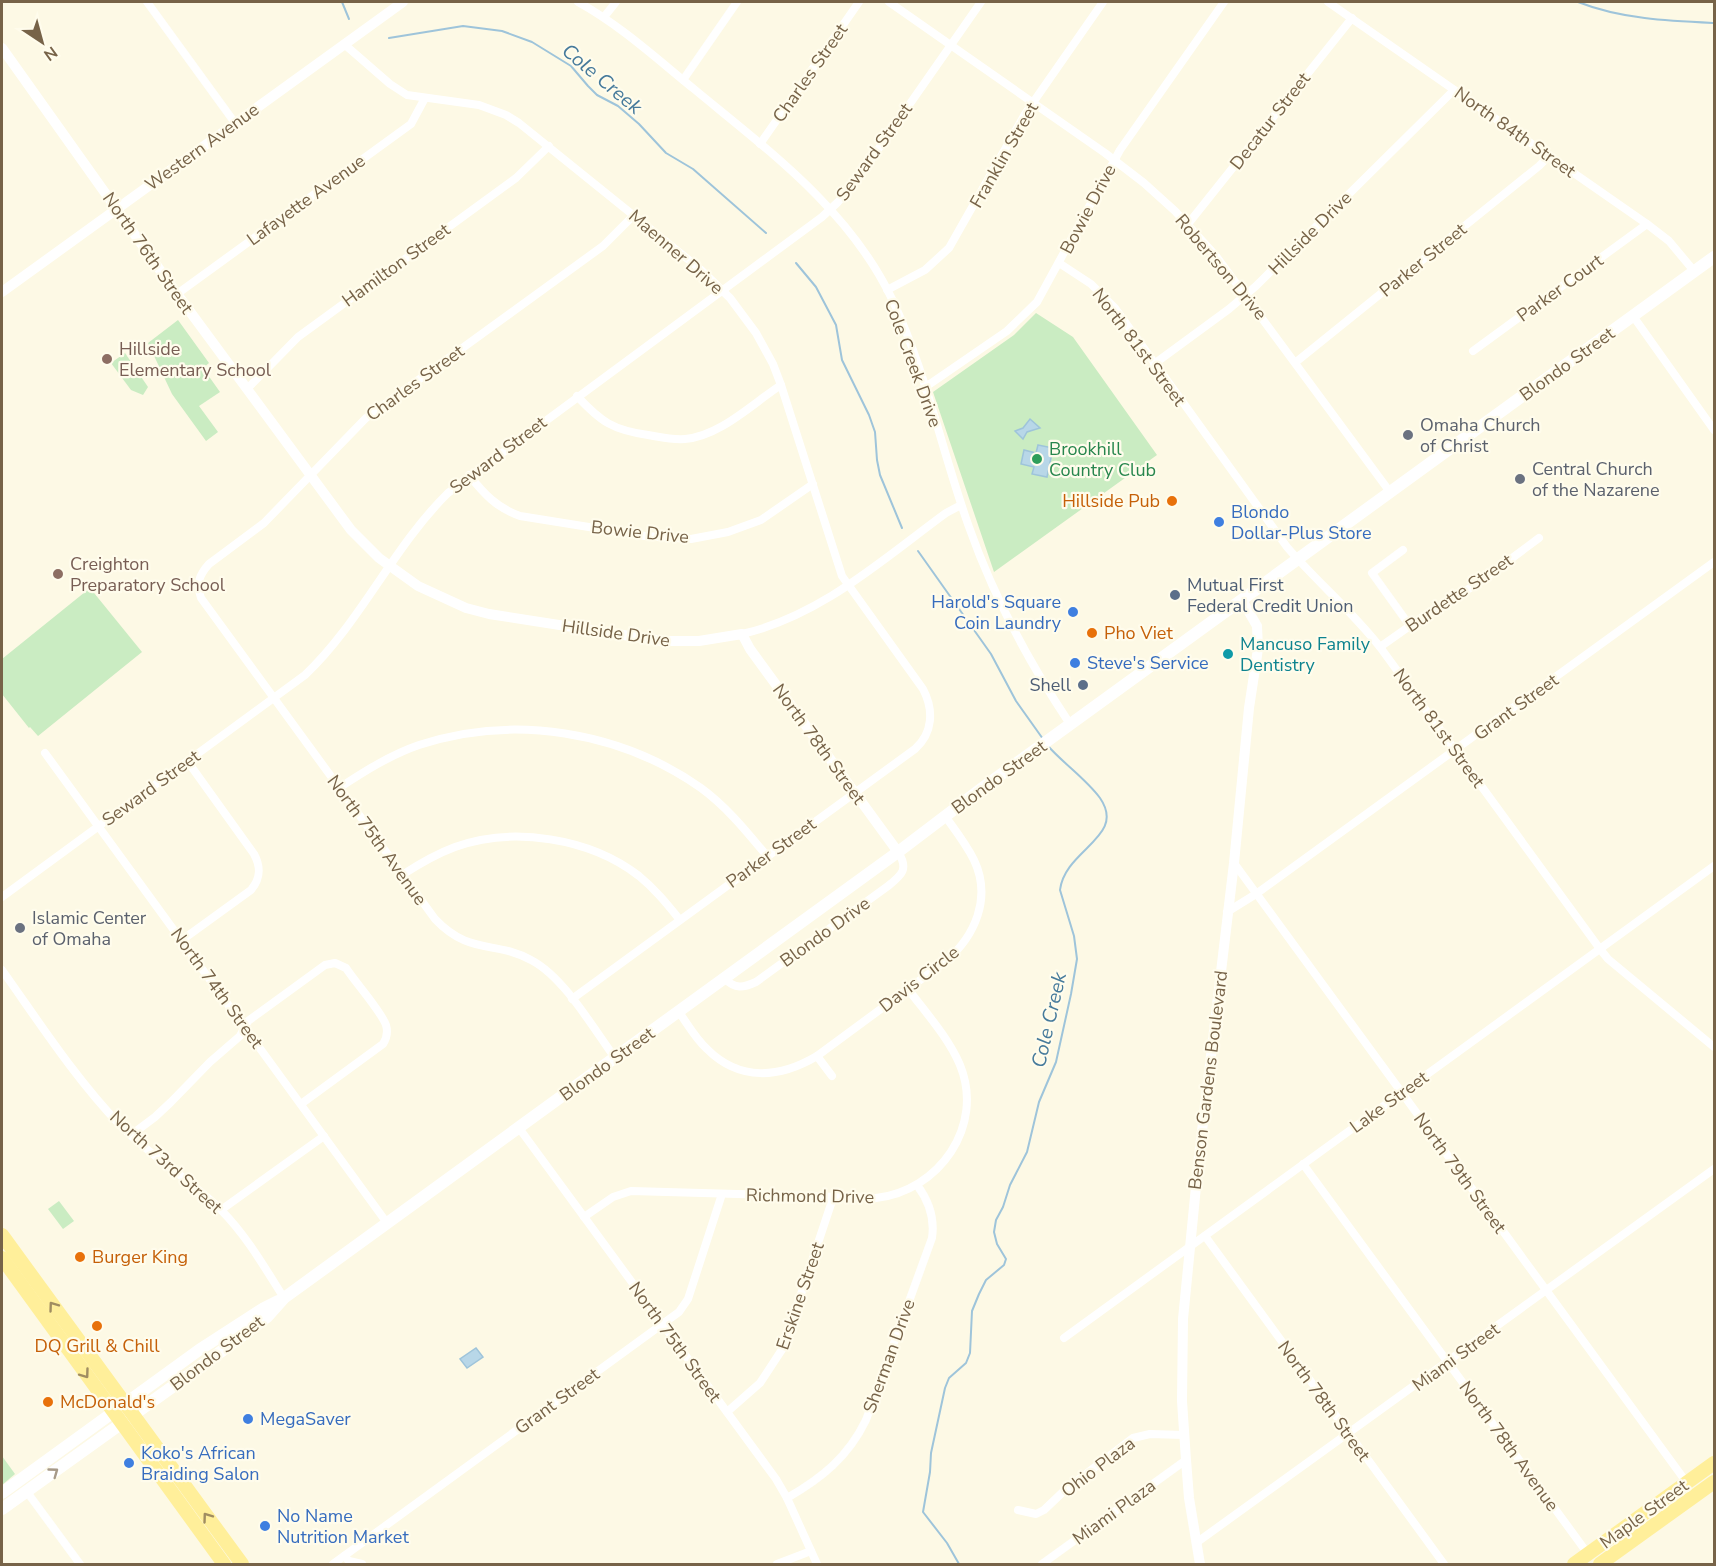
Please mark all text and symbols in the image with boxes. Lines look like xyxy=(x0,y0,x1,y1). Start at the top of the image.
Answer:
north arrow xyxy=(12,12,72,72)
street label: Charles Street xyxy=(767,18,853,127)
water label: Cole Creek xyxy=(556,37,649,121)
text: N xyxy=(39,41,62,66)
street label: Decatur Street xyxy=(1224,67,1316,175)
street label: North 84th Street xyxy=(1449,81,1581,183)
street label: Franklin Street xyxy=(964,97,1044,212)
street label: Western Avenue xyxy=(140,98,264,196)
street label: Seward Street xyxy=(830,98,918,206)
street label: Lafayette Avenue xyxy=(242,149,370,251)
street label: Bowie Drive xyxy=(1054,160,1122,258)
street label: Hillside Drive xyxy=(1263,186,1357,280)
street label: North 76th Street xyxy=(97,187,199,319)
street label: Maenner Drive xyxy=(623,204,729,300)
street label: Robertson Drive xyxy=(1170,209,1272,325)
street label: Hamilton Street xyxy=(337,217,455,312)
street label: Parker Street xyxy=(1374,217,1472,303)
street label: Parker Court xyxy=(1512,248,1609,327)
street label: North 81st Street xyxy=(1087,283,1192,411)
street label: Cole Creek Drive xyxy=(879,296,947,430)
street label: Blondo Street xyxy=(1515,321,1620,407)
place label: Hillside Elementary School xyxy=(119,337,272,382)
street label: Charles Street xyxy=(361,339,469,427)
marker: Hillside Elementary School xyxy=(100,352,114,366)
street label: Seward Street xyxy=(445,410,552,499)
place label: Omaha Church of Christ xyxy=(1420,413,1540,458)
marker: Omaha Church of Christ xyxy=(1401,428,1415,442)
place label: Brookhill Country Club xyxy=(1049,437,1156,482)
marker: Brookhill Country Club xyxy=(1030,452,1044,466)
place label: Central Church of the Nazarene xyxy=(1532,457,1660,502)
marker: Central Church of the Nazarene xyxy=(1513,472,1527,486)
place label: Hillside Pub xyxy=(1062,489,1160,513)
marker: Hillside Pub xyxy=(1165,494,1179,508)
place label: Blondo Dollar-Plus Store xyxy=(1231,500,1372,545)
street label: Bowie Drive xyxy=(590,515,690,549)
marker: Blondo Dollar-Plus Store xyxy=(1212,515,1226,529)
street label: Burdette Street xyxy=(1401,548,1518,638)
place label: Creighton Preparatory School xyxy=(70,552,226,597)
marker: Creighton Preparatory School xyxy=(51,567,65,581)
place label: Mutual First Federal Credit Union xyxy=(1187,573,1353,618)
marker: Mutual First Federal Credit Union xyxy=(1168,588,1182,602)
place label: Harold's Square Coin Laundry xyxy=(931,590,1062,635)
marker: Harold's Square Coin Laundry xyxy=(1066,605,1080,619)
street label: Hillside Drive xyxy=(561,614,671,652)
place label: Pho Viet xyxy=(1104,621,1173,645)
marker: Pho Viet xyxy=(1085,626,1099,640)
place label: Mancuso Family Dentistry xyxy=(1240,632,1371,677)
marker: Mancuso Family Dentistry xyxy=(1221,647,1235,661)
place label: Steve's Service xyxy=(1087,651,1209,675)
marker: Steve's Service xyxy=(1068,656,1082,670)
street label: North 81st Street xyxy=(1388,664,1491,793)
street label: Grant Street xyxy=(1469,668,1564,746)
place label: Shell xyxy=(1029,673,1072,697)
marker: Shell xyxy=(1076,678,1090,692)
street label: North 78th Street xyxy=(767,679,871,810)
street label: Blondo Street xyxy=(947,734,1052,820)
street label: Seward Street xyxy=(97,744,205,832)
street label: North 75th Avenue xyxy=(322,770,432,910)
street label: Parker Street xyxy=(721,812,821,894)
street label: Blondo Drive xyxy=(775,891,875,973)
place label: Islamic Center of Omaha xyxy=(32,906,147,951)
marker: Islamic Center of Omaha xyxy=(13,921,27,935)
street label: North 74th Street xyxy=(165,923,269,1054)
street label: Davis Circle xyxy=(874,940,964,1018)
water label: Cole Creek xyxy=(1025,969,1073,1070)
street label: Benson Gardens Boulevard xyxy=(1183,969,1233,1191)
street label: Blondo Street xyxy=(555,1021,660,1107)
street label: Lake Street xyxy=(1345,1065,1434,1139)
street label: North 73rd Street xyxy=(105,1105,228,1219)
street label: North 79th Street xyxy=(1408,1108,1512,1239)
street label: Richmond Drive xyxy=(746,1183,874,1209)
street label: Erskine Street xyxy=(770,1238,830,1353)
place label: Burger King xyxy=(92,1245,188,1269)
marker: Burger King xyxy=(73,1250,87,1264)
street label: North 75th Street xyxy=(623,1277,727,1408)
street label: Sherman Drive xyxy=(857,1296,921,1416)
one-way arrow xyxy=(49,1302,60,1313)
street label: Blondo Street xyxy=(165,1309,269,1396)
street label: Miami Street xyxy=(1408,1317,1505,1397)
marker: DQ Grill & Chill xyxy=(90,1319,104,1333)
place label: DQ Grill & Chill xyxy=(34,1334,160,1358)
street label: North 78th Street xyxy=(1272,1336,1376,1467)
street label: Grant Street xyxy=(510,1362,605,1440)
one-way arrow xyxy=(78,1367,89,1378)
street label: North 78th Avenue xyxy=(1454,1376,1564,1516)
place label: McDonald's xyxy=(60,1390,155,1414)
marker: McDonald's xyxy=(41,1395,55,1409)
place label: MegaSaver xyxy=(260,1407,351,1431)
marker: MegaSaver xyxy=(241,1412,255,1426)
street label: Ohio Plaza xyxy=(1056,1431,1140,1503)
place label: Koko's African Braiding Salon xyxy=(141,1441,259,1486)
marker: Koko's African Braiding Salon xyxy=(122,1456,136,1470)
one-way arrow xyxy=(48,1468,59,1479)
street label: Maple Street xyxy=(1595,1473,1694,1554)
street label: Miami Plaza xyxy=(1068,1474,1160,1550)
place label: No Name Nutrition Market xyxy=(277,1504,409,1549)
one-way arrow xyxy=(204,1513,215,1524)
marker: No Name Nutrition Market xyxy=(258,1519,272,1533)

